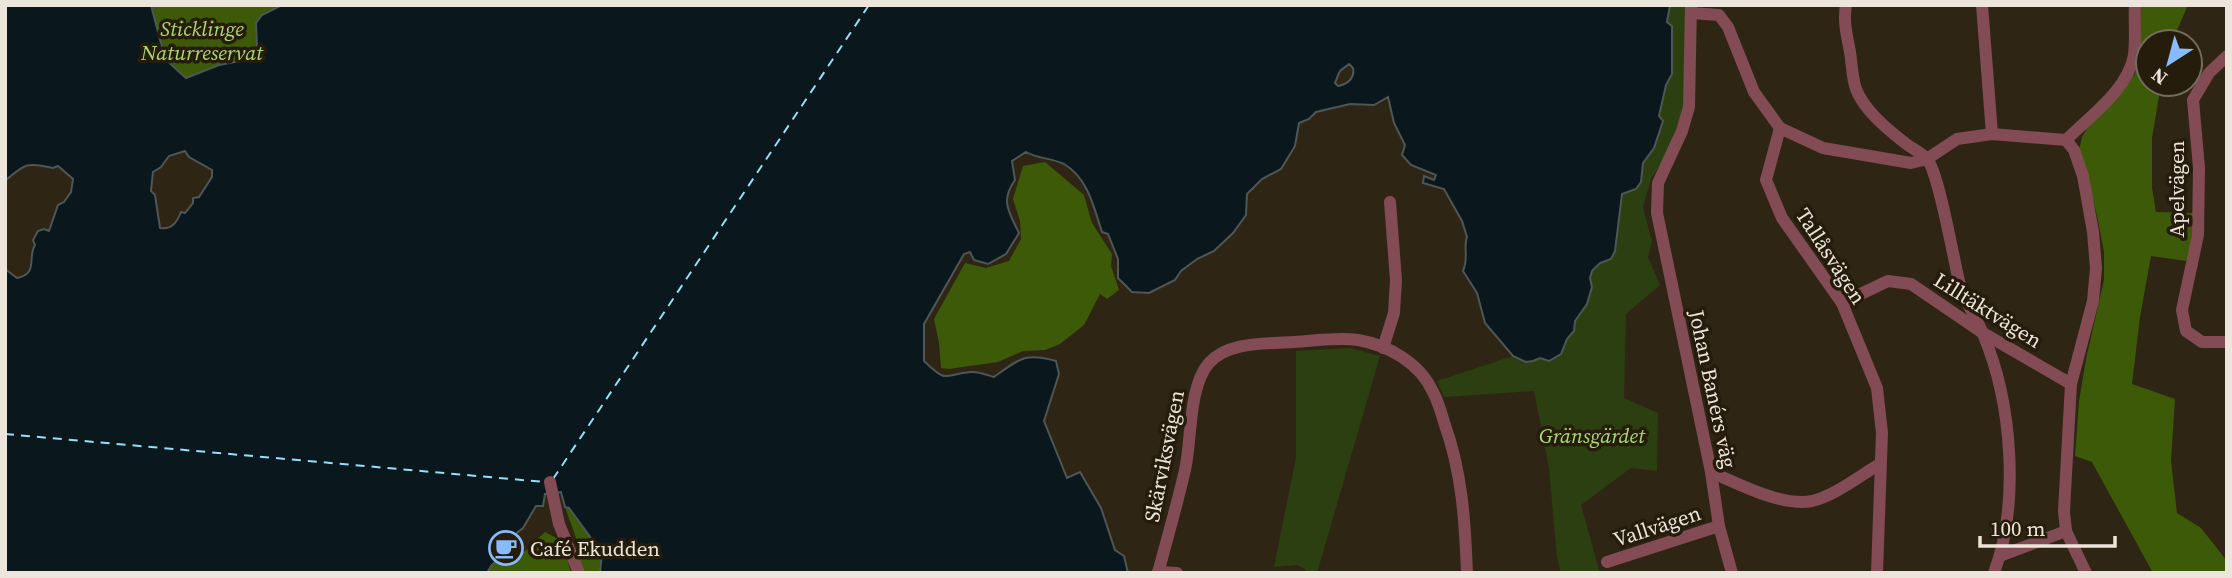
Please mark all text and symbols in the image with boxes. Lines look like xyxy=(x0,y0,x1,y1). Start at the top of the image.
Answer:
park label: Sticklinge Naturreservat xyxy=(140,14,264,67)
north arrow xyxy=(2134,28,2204,98)
text: N xyxy=(2146,62,2172,91)
street label: Apelvägen xyxy=(2162,140,2191,237)
street label: Tallåsvägen xyxy=(1789,202,1873,310)
street label: Lilltäktvägen xyxy=(1929,265,2048,355)
street label: Johan Banérs väg xyxy=(1682,306,1744,471)
street label: Skärviksvägen xyxy=(1137,387,1191,524)
park label: Gränsgärdet xyxy=(1539,421,1646,450)
street label: Vallvägen xyxy=(1610,498,1705,554)
scale bar xyxy=(1980,504,2115,548)
text: 100 m xyxy=(1990,514,2045,543)
cafe icon: Café Ekudden xyxy=(487,529,525,567)
place label: Café Ekudden xyxy=(530,534,660,563)

